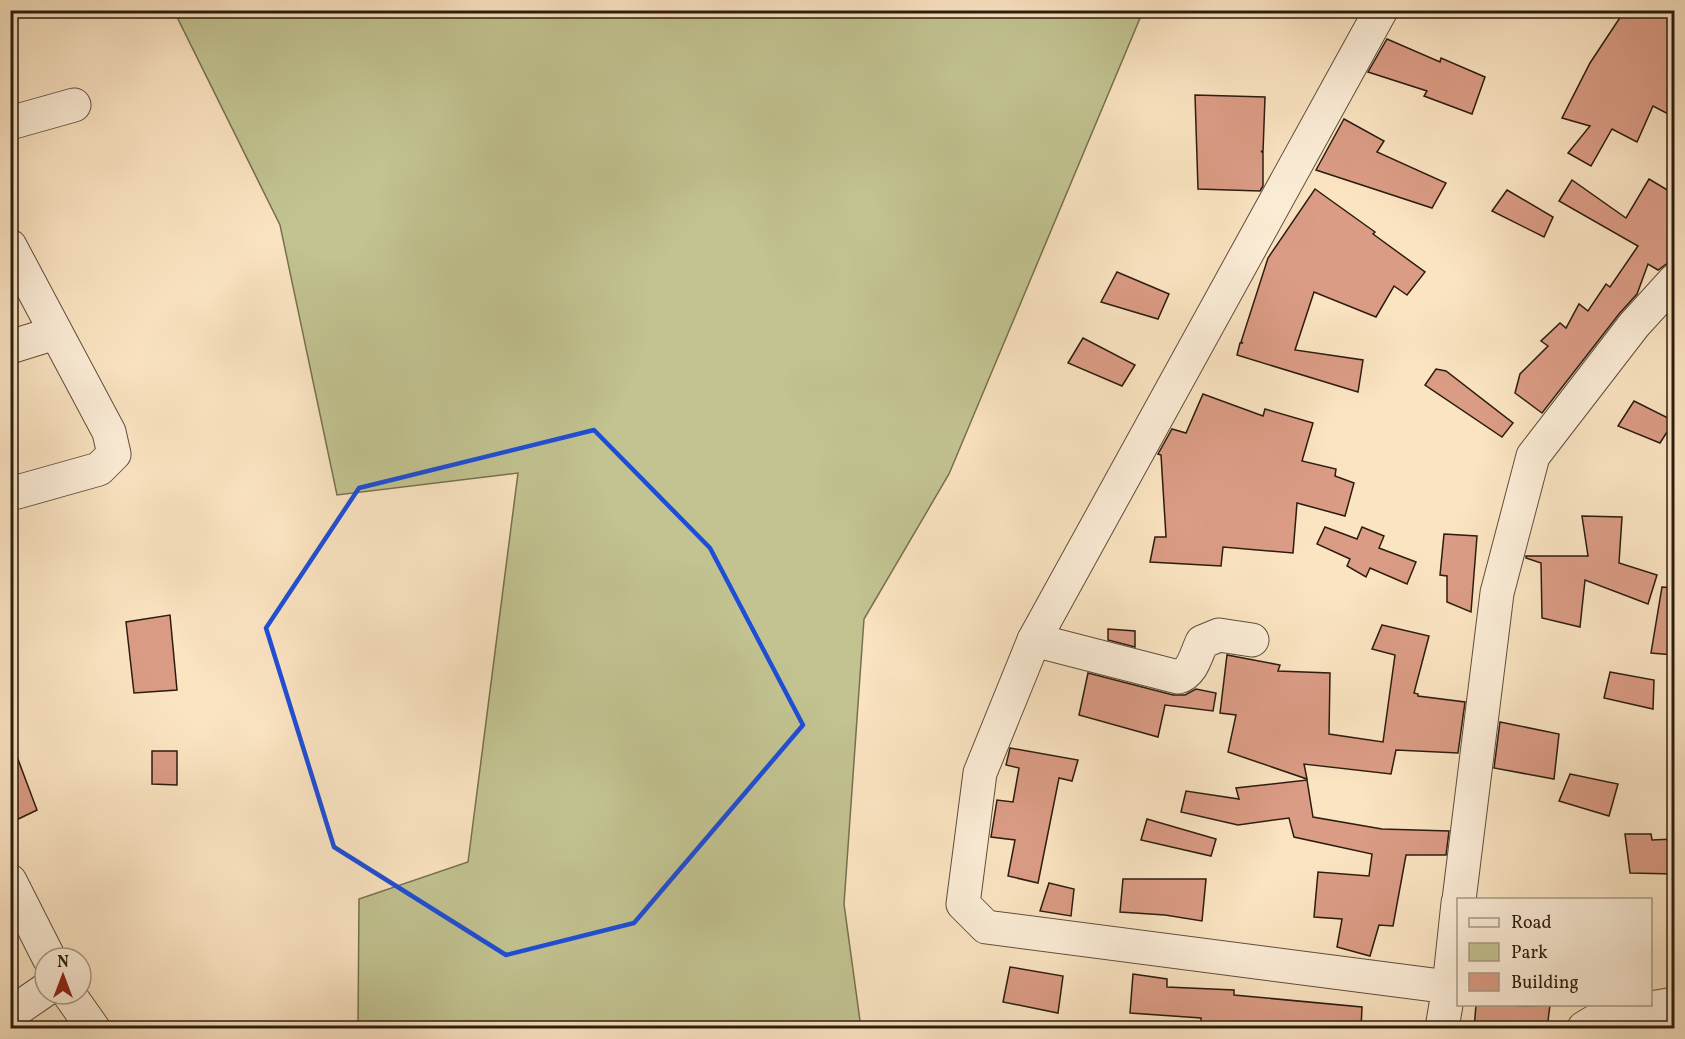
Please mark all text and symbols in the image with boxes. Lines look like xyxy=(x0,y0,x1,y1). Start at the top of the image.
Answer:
legend xyxy=(1457,898,1652,1006)
text: Road xyxy=(1511,911,1552,936)
text: Park xyxy=(1511,941,1548,966)
north arrow xyxy=(33,946,93,1006)
text: N xyxy=(57,952,69,974)
text: Building xyxy=(1511,971,1579,996)

